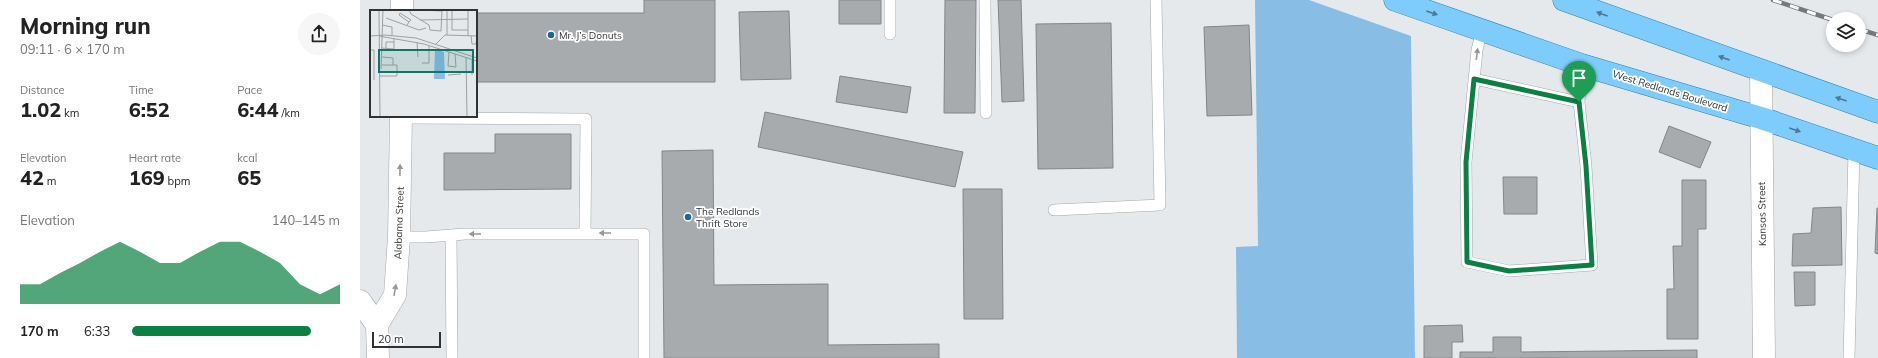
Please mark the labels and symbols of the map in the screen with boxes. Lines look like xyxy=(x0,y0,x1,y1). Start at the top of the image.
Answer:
inset map xyxy=(370,10,477,117)
one-way arrow xyxy=(1426,10,1438,16)
one-way arrow xyxy=(1595,10,1607,16)
place label: Mr. J’s Donuts xyxy=(559,29,622,42)
marker: Mr. J’s Donuts xyxy=(546,30,556,40)
one-way arrow xyxy=(1474,48,1480,60)
one-way arrow xyxy=(1718,54,1730,60)
pin xyxy=(1562,61,1596,102)
street label: West Redlands Boulevard xyxy=(1611,67,1729,115)
one-way arrow xyxy=(1835,96,1847,102)
one-way arrow xyxy=(1789,127,1801,133)
one-way arrow xyxy=(397,163,403,176)
street label: Kansas Street xyxy=(1755,181,1769,246)
street label: Alabama Street xyxy=(391,186,407,260)
place label: The Redlands Thrift Store xyxy=(696,205,759,230)
marker: The Redlands Thrift Store xyxy=(683,212,693,222)
one-way arrow xyxy=(598,230,611,236)
one-way arrow xyxy=(468,231,481,237)
one-way arrow xyxy=(392,284,398,297)
scale bar xyxy=(372,330,441,349)

